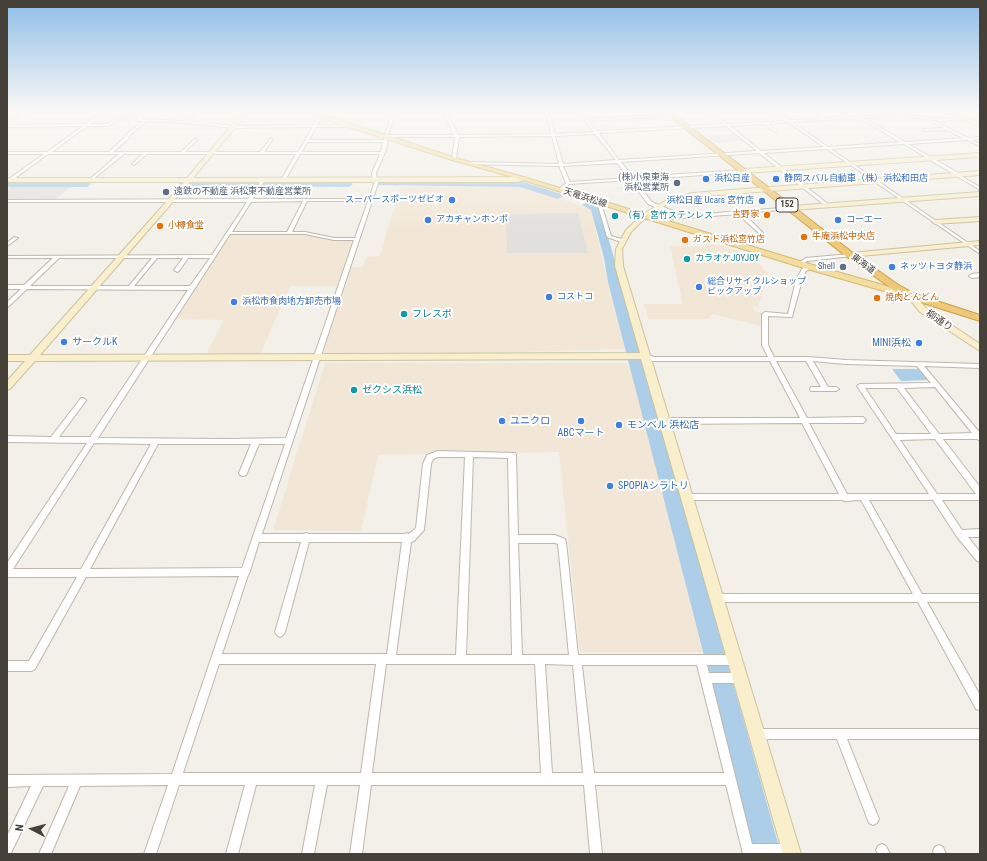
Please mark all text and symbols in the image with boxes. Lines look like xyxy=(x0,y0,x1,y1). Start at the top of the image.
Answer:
place label: (株)小泉東海 浜松営業所 xyxy=(618,173,669,194)
marker: 浜松日産 xyxy=(701,174,711,184)
place label: 浜松日産 xyxy=(714,174,750,184)
marker: 静岡スバル自動車（株）浜松和田店 xyxy=(771,174,781,184)
place label: 静岡スバル自動車（株）浜松和田店 xyxy=(784,174,928,184)
marker: (株)小泉東海 浜松営業所 xyxy=(672,178,682,188)
street label: 天竜浜松線 xyxy=(562,186,608,210)
marker: 遠鉄の不動産 浜松東不動産営業所 xyxy=(161,187,171,197)
place label: 遠鉄の不動産 浜松東不動産営業所 xyxy=(174,187,311,197)
place label: スーパースポーツゼビオ xyxy=(345,195,444,205)
marker: スーパースポーツゼビオ xyxy=(447,195,457,205)
place label: 浜松日産 Ucars 宮竹店 xyxy=(667,196,754,206)
marker: 浜松日産 Ucars 宮竹店 xyxy=(757,196,767,206)
road number: 152 xyxy=(776,198,798,212)
place label: 吉野家 xyxy=(732,210,759,220)
marker: 吉野家 xyxy=(762,210,772,220)
marker: （有）宮竹ステンレス xyxy=(610,211,620,221)
place label: （有）宮竹ステンレス xyxy=(623,211,713,221)
marker: アカチャンホンポ xyxy=(423,215,433,225)
place label: アカチャンホンポ xyxy=(436,215,508,225)
marker: コーエー xyxy=(833,215,843,225)
place label: コーエー xyxy=(846,215,882,225)
marker: 小樽食堂 xyxy=(155,221,165,231)
place label: 小樽食堂 xyxy=(168,221,204,231)
marker: 牛庵浜松中央店 xyxy=(799,232,809,242)
place label: 牛庵浜松中央店 xyxy=(812,232,875,242)
marker: ガスト浜松宮竹店 xyxy=(680,235,690,245)
place label: ガスト浜松宮竹店 xyxy=(693,235,765,245)
street label: 東海道 xyxy=(849,252,877,276)
marker: カラオケJOYJOY xyxy=(682,254,692,264)
place label: カラオケJOYJOY xyxy=(695,254,759,264)
place label: Shell xyxy=(818,262,835,272)
marker: Shell xyxy=(838,262,848,272)
marker: ネッツトヨタ静浜 xyxy=(887,262,897,272)
place label: ネッツトヨタ静浜 xyxy=(900,262,972,272)
place label: 総合リサイクルショップ ピックアップ xyxy=(707,277,806,298)
marker: 総合リサイクルショップ ピックアップ xyxy=(694,282,704,292)
marker: コストコ xyxy=(544,292,554,302)
place label: コストコ xyxy=(557,292,593,302)
marker: 焼肉どんどん xyxy=(872,293,882,303)
place label: 焼肉どんどん xyxy=(885,293,939,303)
marker: 浜松市食肉地方卸売市場 xyxy=(229,297,239,307)
place label: 浜松市食肉地方卸売市場 xyxy=(242,297,341,307)
place label: フレスポ xyxy=(412,308,452,320)
street label: 柳通り xyxy=(923,308,955,334)
marker: フレスポ xyxy=(399,309,409,319)
place label: サークルK xyxy=(72,336,117,348)
marker: サークルK xyxy=(59,337,69,347)
place label: MINI浜松 xyxy=(872,337,911,349)
marker: MINI浜松 xyxy=(914,338,924,348)
place label: ゼクシス浜松 xyxy=(362,384,422,396)
marker: ゼクシス浜松 xyxy=(349,385,359,395)
place label: ユニクロ xyxy=(510,415,550,427)
marker: ユニクロ xyxy=(497,416,507,426)
marker: ABCマート xyxy=(576,416,586,426)
place label: モンベル 浜松店 xyxy=(627,419,699,431)
marker: モンベル 浜松店 xyxy=(614,420,624,430)
place label: ABCマート xyxy=(558,427,604,439)
place label: SPOPIAシラトリ xyxy=(618,480,689,492)
marker: SPOPIAシラトリ xyxy=(605,481,615,491)
north arrow xyxy=(12,809,52,849)
text: N xyxy=(13,824,26,832)

